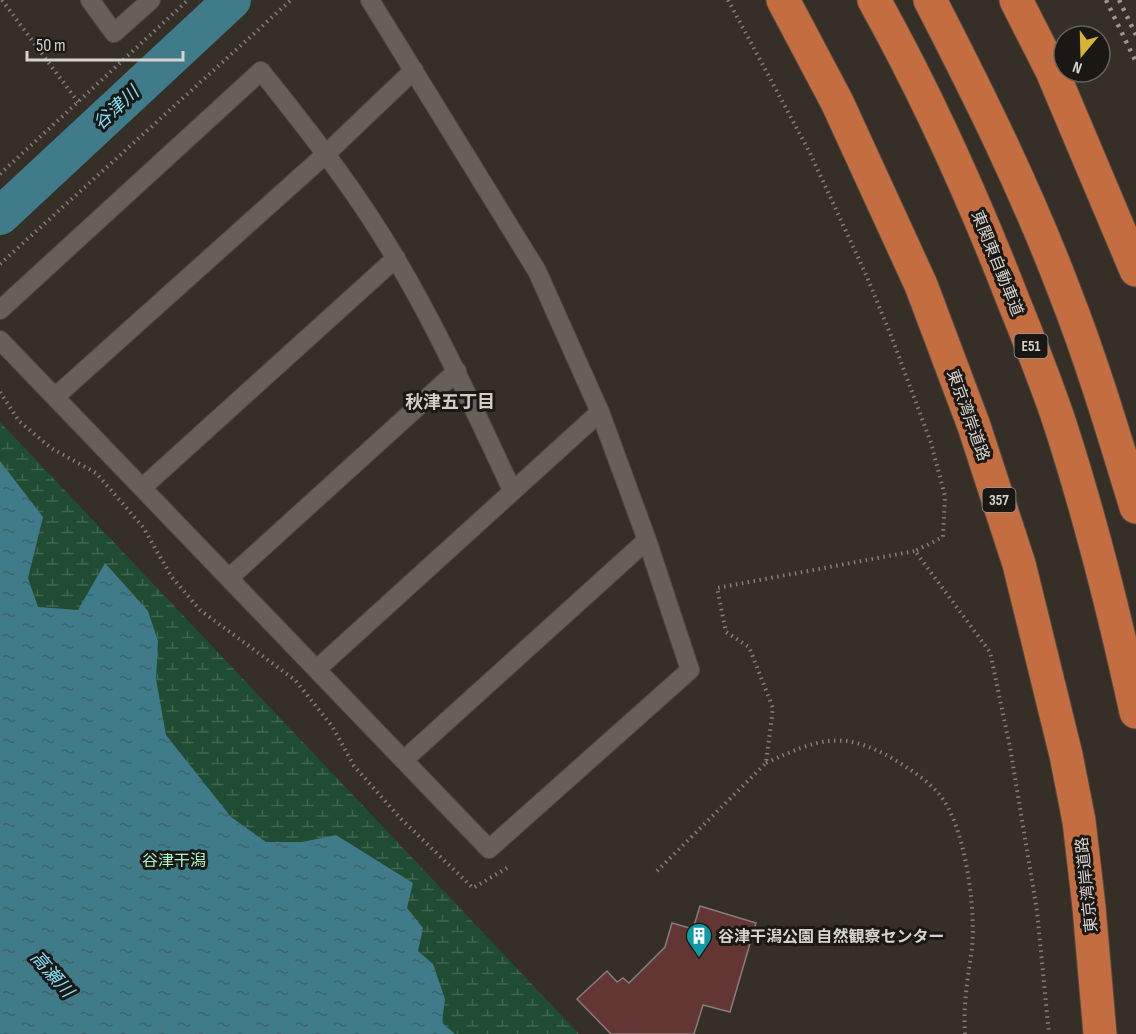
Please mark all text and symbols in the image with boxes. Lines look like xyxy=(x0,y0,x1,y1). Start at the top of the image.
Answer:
scale bar xyxy=(27,24,183,62)
north arrow xyxy=(1052,24,1112,84)
text: 50 m xyxy=(36,35,66,56)
text: N xyxy=(1070,56,1085,77)
water label: 谷津川 xyxy=(89,81,145,134)
street label: 東関東自動車道 xyxy=(967,208,1026,319)
road number: E51 xyxy=(1014,334,1048,358)
street label: 東京湾岸道路 xyxy=(942,367,993,464)
district label: 秋津五丁目 xyxy=(405,392,495,413)
road number: 357 xyxy=(982,488,1016,512)
street label: 東京湾岸道路 xyxy=(1073,836,1102,934)
park label: 谷津干潟 xyxy=(142,852,206,871)
building icon: 谷津干潟公園 自然観察センター xyxy=(684,921,714,959)
place label: 谷津干潟公園 自然観察センター xyxy=(718,927,945,947)
water label: 高瀬川 xyxy=(26,947,79,1003)

